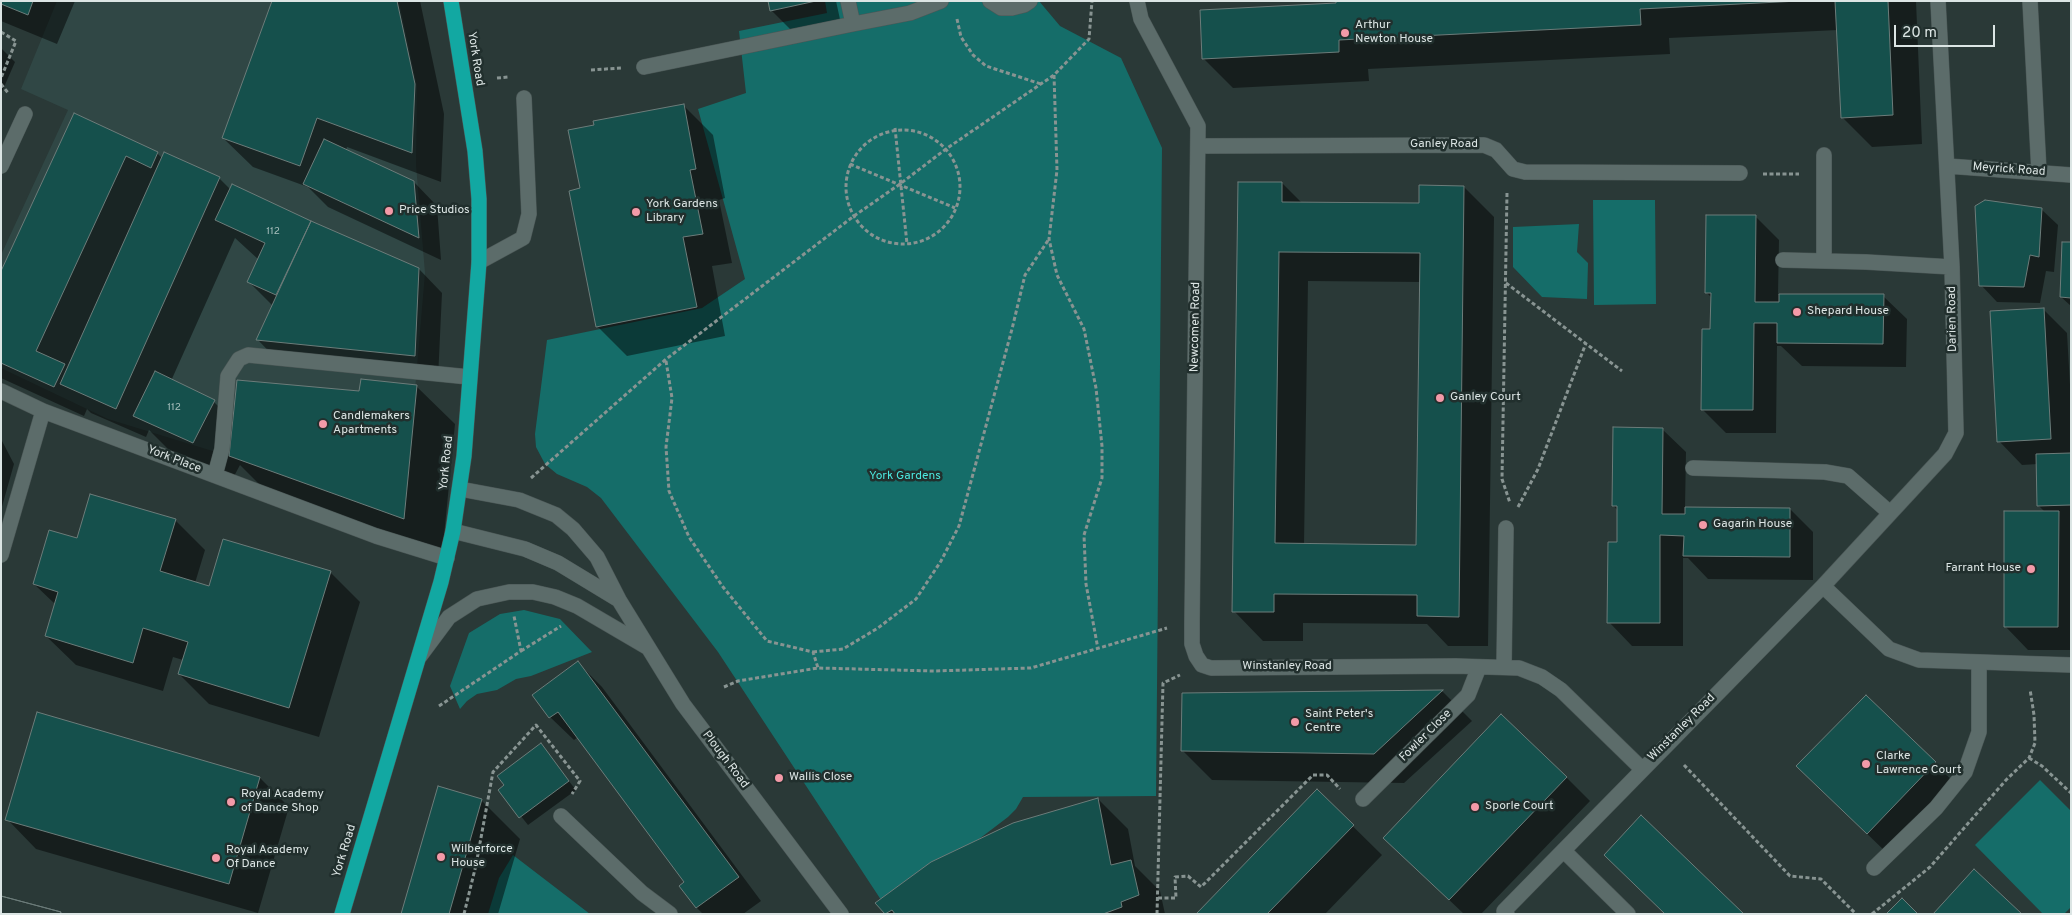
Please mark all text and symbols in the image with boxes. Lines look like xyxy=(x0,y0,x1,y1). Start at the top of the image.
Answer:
scale bar xyxy=(1897,15,1998,47)
place label: Arthur Newton House xyxy=(1355,19,1433,47)
text: 20 m xyxy=(1902,24,1937,43)
marker: Arthur Newton House xyxy=(1339,27,1351,39)
street label: York Road xyxy=(464,31,486,87)
street label: Ganley Road xyxy=(1410,138,1478,152)
street label: Meyrick Road xyxy=(1972,160,2046,180)
place label: York Gardens Library xyxy=(646,198,718,226)
place label: Price Studios xyxy=(399,204,470,218)
marker: Price Studios xyxy=(383,205,395,217)
marker: York Gardens Library xyxy=(630,206,642,218)
house number: 112 xyxy=(266,226,280,238)
street label: Newcomen Road xyxy=(1188,282,1204,372)
street label: Darien Road xyxy=(1945,286,1961,352)
place label: Shepard House xyxy=(1807,305,1889,319)
marker: Shepard House xyxy=(1791,306,1803,318)
place label: Ganley Court xyxy=(1450,391,1521,405)
marker: Ganley Court xyxy=(1434,392,1446,404)
house number: 112 xyxy=(167,402,181,414)
place label: Candlemakers Apartments xyxy=(333,410,410,438)
marker: Candlemakers Apartments xyxy=(317,418,329,430)
street label: York Road xyxy=(437,435,457,491)
street label: York Place xyxy=(145,443,203,477)
park label: York Gardens xyxy=(869,470,941,484)
place label: Gagarin House xyxy=(1713,518,1792,532)
marker: Gagarin House xyxy=(1697,519,1709,531)
place label: Farrant House xyxy=(1945,562,2021,576)
marker: Farrant House xyxy=(2025,563,2037,575)
street label: Winstanley Road xyxy=(1242,660,1332,674)
street label: Winstanley Road xyxy=(1645,691,1719,765)
street label: Fowler Close xyxy=(1397,707,1455,765)
place label: Saint Peter's Centre xyxy=(1305,708,1373,736)
marker: Saint Peter's Centre xyxy=(1289,716,1301,728)
street label: Plough Road xyxy=(699,728,751,792)
place label: Clarke Lawrence Court xyxy=(1876,750,1961,778)
marker: Clarke Lawrence Court xyxy=(1860,758,1872,770)
place label: Wallis Close xyxy=(789,771,852,785)
marker: Wallis Close xyxy=(773,772,785,784)
place label: Royal Academy of Dance Shop xyxy=(241,788,324,816)
marker: Royal Academy of Dance Shop xyxy=(225,796,237,808)
place label: Sporle Court xyxy=(1485,800,1554,814)
marker: Sporle Court xyxy=(1469,801,1481,813)
street label: York Road xyxy=(330,823,360,879)
place label: Wilberforce House xyxy=(451,843,513,871)
place label: Royal Academy Of Dance xyxy=(226,844,309,872)
marker: Wilberforce House xyxy=(435,851,447,863)
marker: Royal Academy Of Dance xyxy=(210,852,222,864)

